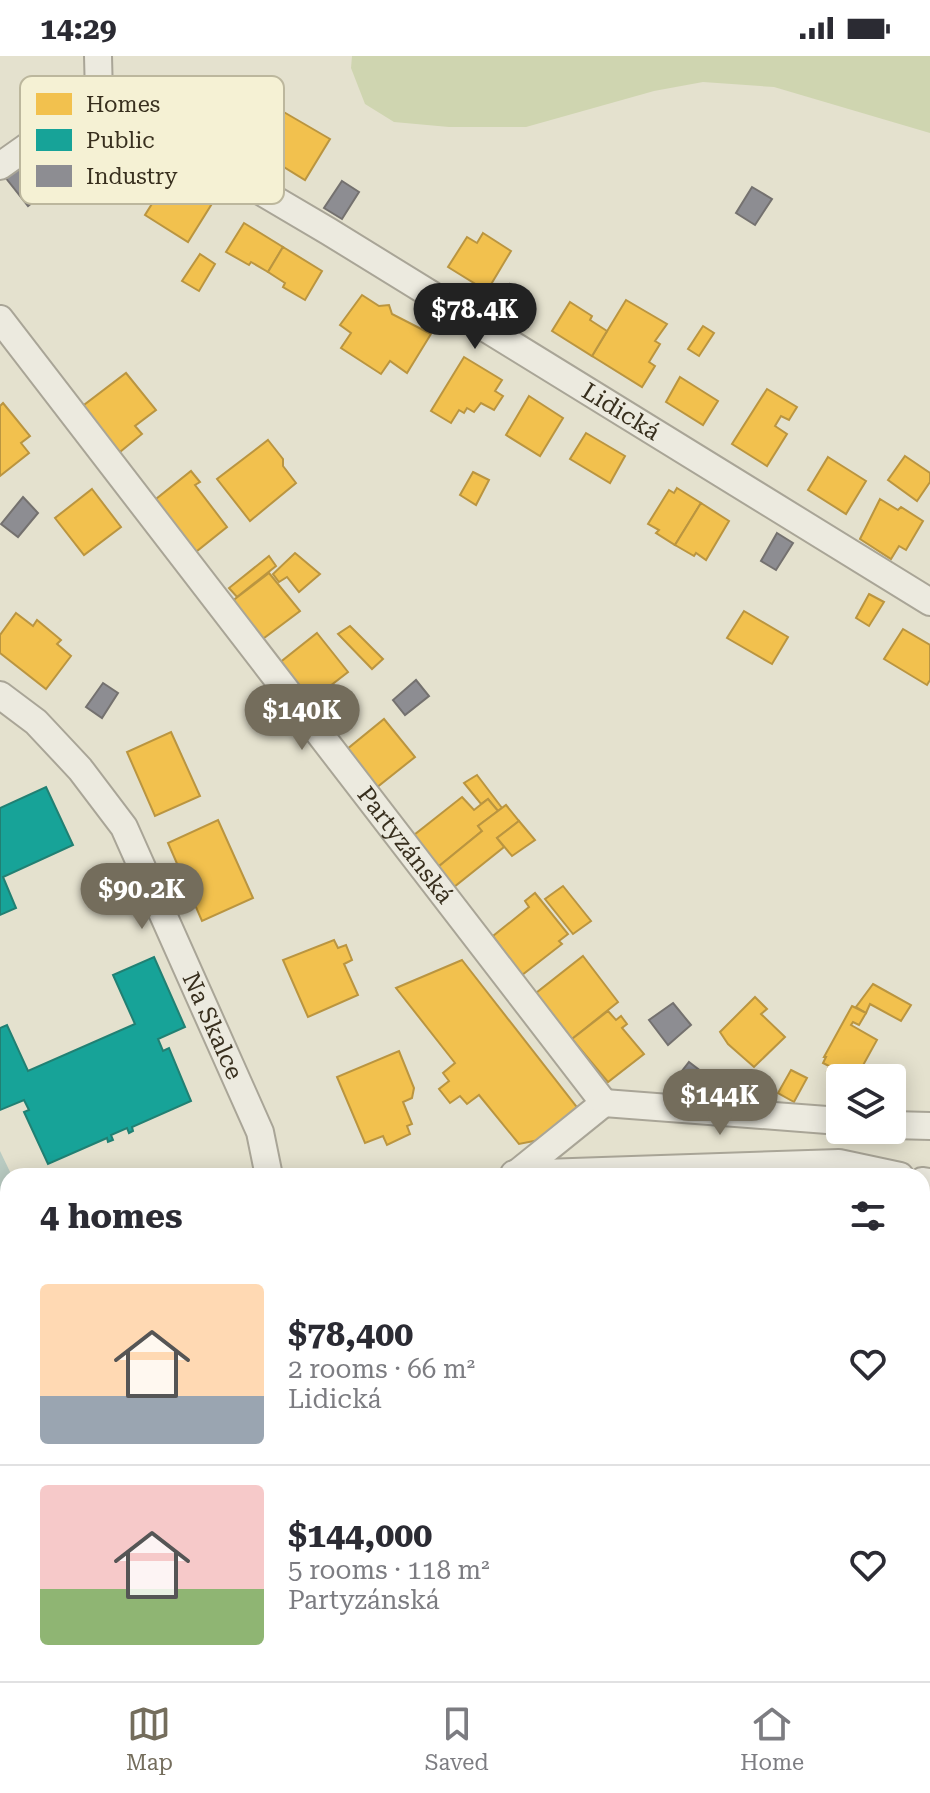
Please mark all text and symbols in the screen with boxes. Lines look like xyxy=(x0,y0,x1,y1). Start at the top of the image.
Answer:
text: 14:29 xyxy=(40,11,117,46)
legend xyxy=(20,76,284,204)
text: Homes xyxy=(86,92,160,117)
text: Public xyxy=(86,128,154,153)
text: Industry xyxy=(86,164,177,189)
pin: $78.4K xyxy=(410,283,540,351)
text: $78.4K xyxy=(432,294,518,324)
street label: Lidická xyxy=(577,377,665,446)
pin: $140K xyxy=(246,684,358,752)
text: $140K xyxy=(263,695,341,725)
street label: Partyzánská xyxy=(351,781,459,909)
pin: $90.2K xyxy=(77,863,207,931)
text: $90.2K xyxy=(99,874,185,904)
street label: Na Skalce xyxy=(177,968,249,1084)
map controls xyxy=(826,1064,906,1144)
button: layers xyxy=(826,1064,906,1144)
pin: $144K xyxy=(664,1069,776,1137)
text: $144K xyxy=(681,1080,759,1110)
icon: filters xyxy=(846,1194,890,1238)
text: 4 homes xyxy=(40,1196,183,1236)
text: $78,400 xyxy=(288,1314,413,1354)
icon: home xyxy=(104,1316,200,1412)
icon: heart xyxy=(846,1342,890,1386)
text: 2 rooms · 66 m² xyxy=(288,1354,475,1384)
text: Lidická xyxy=(288,1384,382,1414)
text: $144,000 xyxy=(288,1515,432,1555)
icon: home xyxy=(104,1517,200,1613)
icon: heart xyxy=(846,1543,890,1587)
text: 5 rooms · 118 m² xyxy=(288,1555,490,1585)
text: Partyzánská xyxy=(288,1585,440,1615)
tab: Map xyxy=(126,1702,173,1775)
tab: Saved xyxy=(425,1702,489,1775)
tab: Home xyxy=(740,1702,804,1775)

